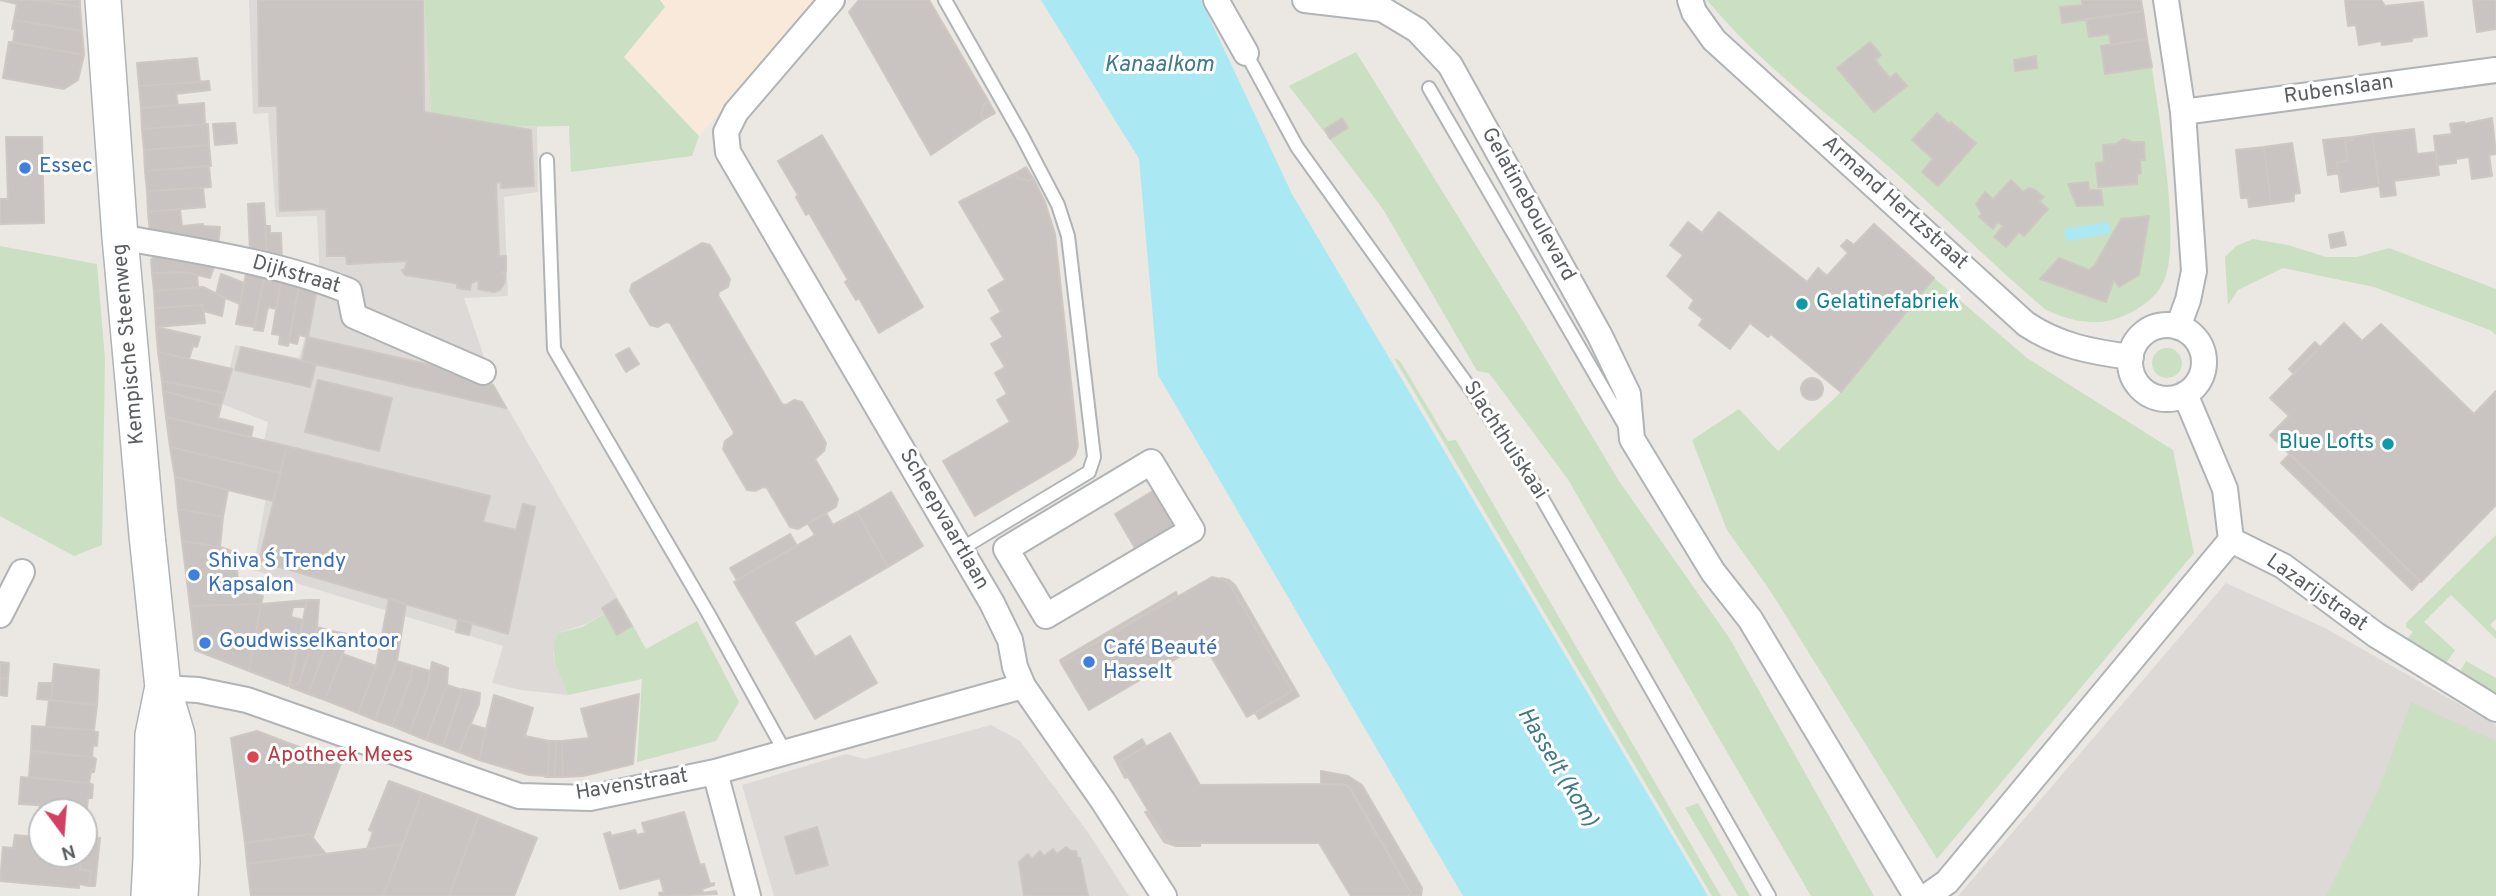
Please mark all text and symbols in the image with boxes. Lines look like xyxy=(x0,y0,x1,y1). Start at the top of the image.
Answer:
water label: Kanaalkom xyxy=(1104,52,1214,80)
street label: Rubenslaan xyxy=(2282,71,2396,111)
street label: Gelatineboulevard xyxy=(1474,124,1580,286)
street label: Armand Hertzstraat xyxy=(1816,132,1972,276)
place label: Essec xyxy=(39,155,93,181)
marker: Essec xyxy=(17,160,33,176)
street label: Kempische Steenweg xyxy=(109,242,151,446)
street label: Dijkstraat xyxy=(249,251,343,301)
place label: Gelatinefabriek xyxy=(1816,291,1959,317)
marker: Gelatinefabriek xyxy=(1794,296,1810,312)
street label: Slachthuiskaai xyxy=(1456,377,1552,505)
place label: Blue Lofts xyxy=(2279,431,2374,457)
marker: Blue Lofts xyxy=(2380,436,2396,452)
street label: Scheepvaartlaan xyxy=(892,445,994,595)
place label: Shiva Ś Trendy Kapsalon xyxy=(208,550,346,600)
street label: Lazarijstraat xyxy=(2260,550,2372,638)
marker: Shiva Ś Trendy Kapsalon xyxy=(186,567,202,583)
place label: Goudwisselkantoor xyxy=(219,630,398,656)
marker: Goudwisselkantoor xyxy=(197,635,213,651)
place label: Café Beauté Hasselt xyxy=(1103,637,1217,687)
marker: Café Beauté Hasselt xyxy=(1081,654,1097,670)
water label: Hasselt (kom) xyxy=(1510,703,1602,833)
place label: Apotheek Mees xyxy=(267,744,413,770)
marker: Apotheek Mees xyxy=(245,749,261,765)
street label: Havenstraat xyxy=(574,765,690,807)
north arrow xyxy=(28,798,98,868)
text: N xyxy=(58,838,78,865)

